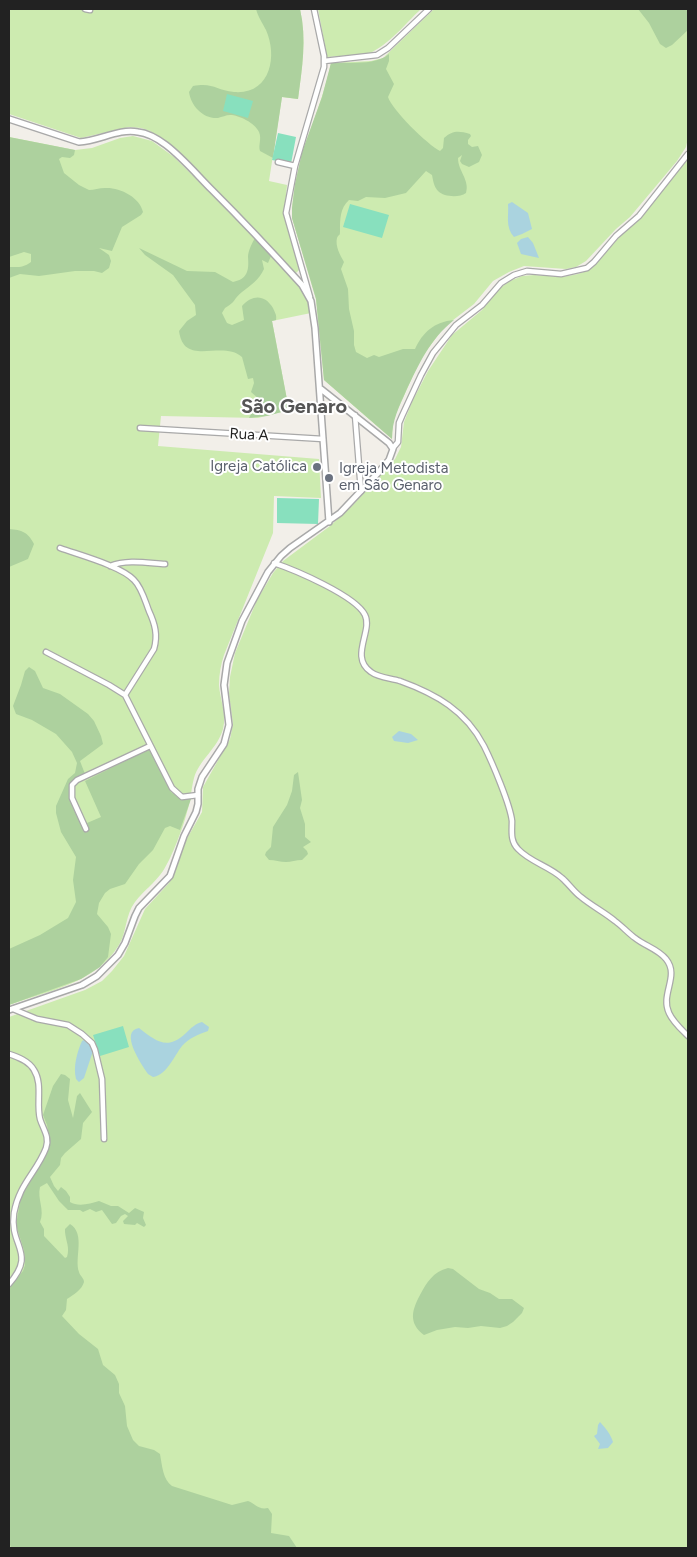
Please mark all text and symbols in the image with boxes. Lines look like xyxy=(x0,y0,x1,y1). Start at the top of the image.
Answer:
district label: São Genaro xyxy=(241,395,347,419)
street label: Rua A xyxy=(229,425,269,445)
place label: Igreja Católica xyxy=(210,458,307,476)
place label: Igreja Metodista em São Genaro xyxy=(339,460,448,495)
marker: Igreja Católica xyxy=(311,461,323,473)
marker: Igreja Metodista em São Genaro xyxy=(323,472,335,484)

